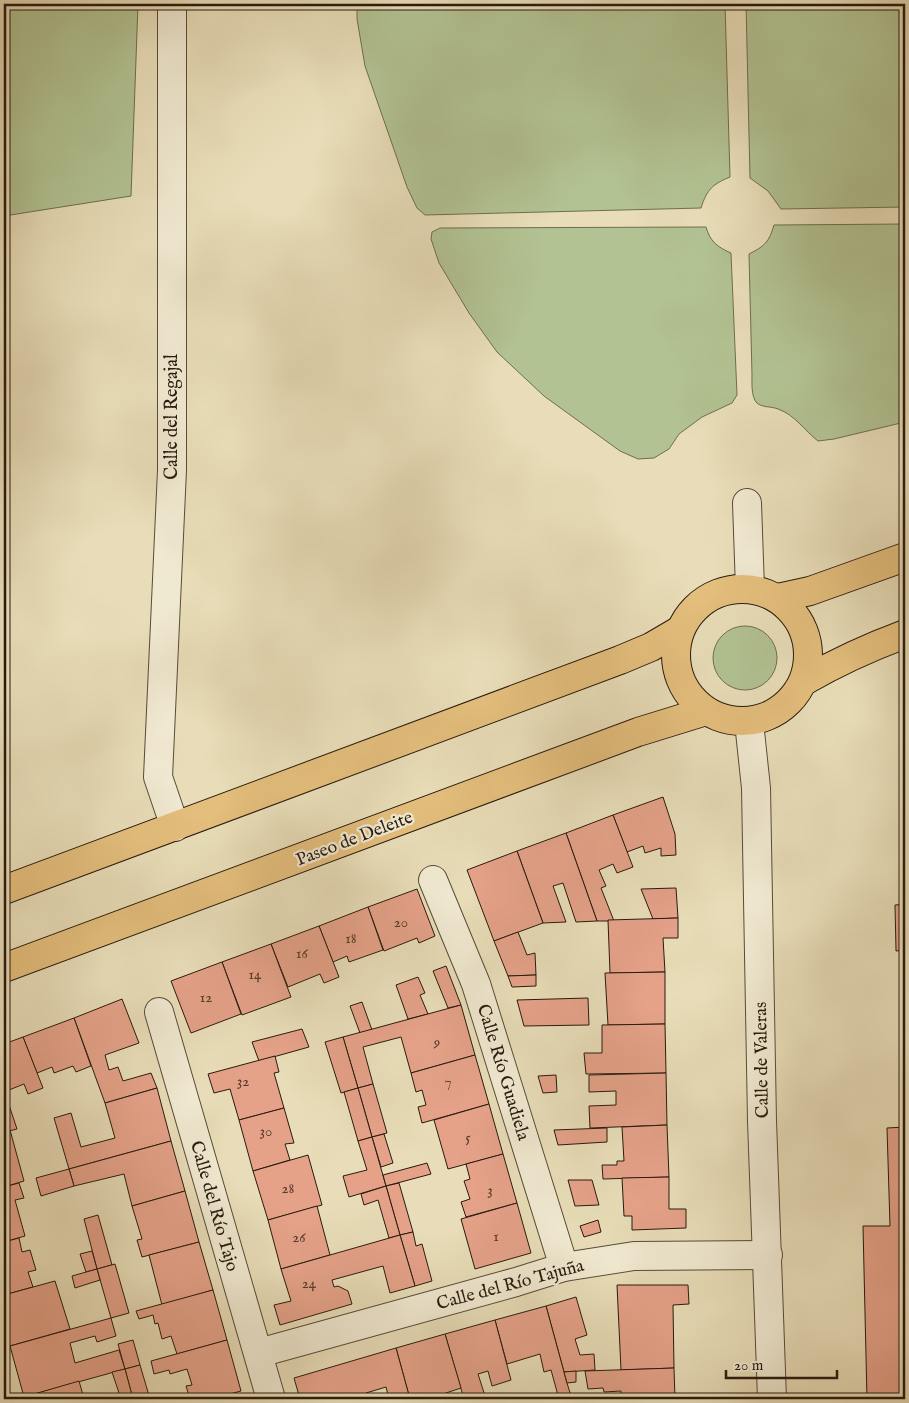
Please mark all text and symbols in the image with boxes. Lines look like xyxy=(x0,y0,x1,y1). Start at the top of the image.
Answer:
street label: Calle del Regajal xyxy=(161,354,184,480)
street label: Paseo de Deleite xyxy=(293,807,416,872)
house number: 20 xyxy=(394,913,408,932)
house number: 18 xyxy=(345,929,357,948)
house number: 16 xyxy=(296,944,309,963)
house number: 14 xyxy=(249,965,262,984)
house number: 12 xyxy=(200,988,212,1007)
street label: Calle de Valeras xyxy=(750,1001,775,1118)
street label: Calle Río Guadiela xyxy=(471,1002,534,1144)
house number: 9 xyxy=(433,1033,440,1052)
house number: 32 xyxy=(237,1072,249,1091)
house number: 7 xyxy=(444,1072,452,1091)
house number: 30 xyxy=(260,1122,272,1141)
house number: 5 xyxy=(465,1128,471,1147)
street label: Calle del Río Tajo xyxy=(184,1138,243,1275)
house number: 28 xyxy=(282,1179,295,1198)
house number: 3 xyxy=(487,1181,493,1200)
house number: 1 xyxy=(493,1227,499,1246)
house number: 26 xyxy=(292,1228,306,1247)
street label: Calle del Río Tajuña xyxy=(434,1255,587,1316)
house number: 24 xyxy=(302,1274,317,1293)
scale bar xyxy=(726,1348,838,1380)
text: 20 m xyxy=(734,1356,764,1375)

